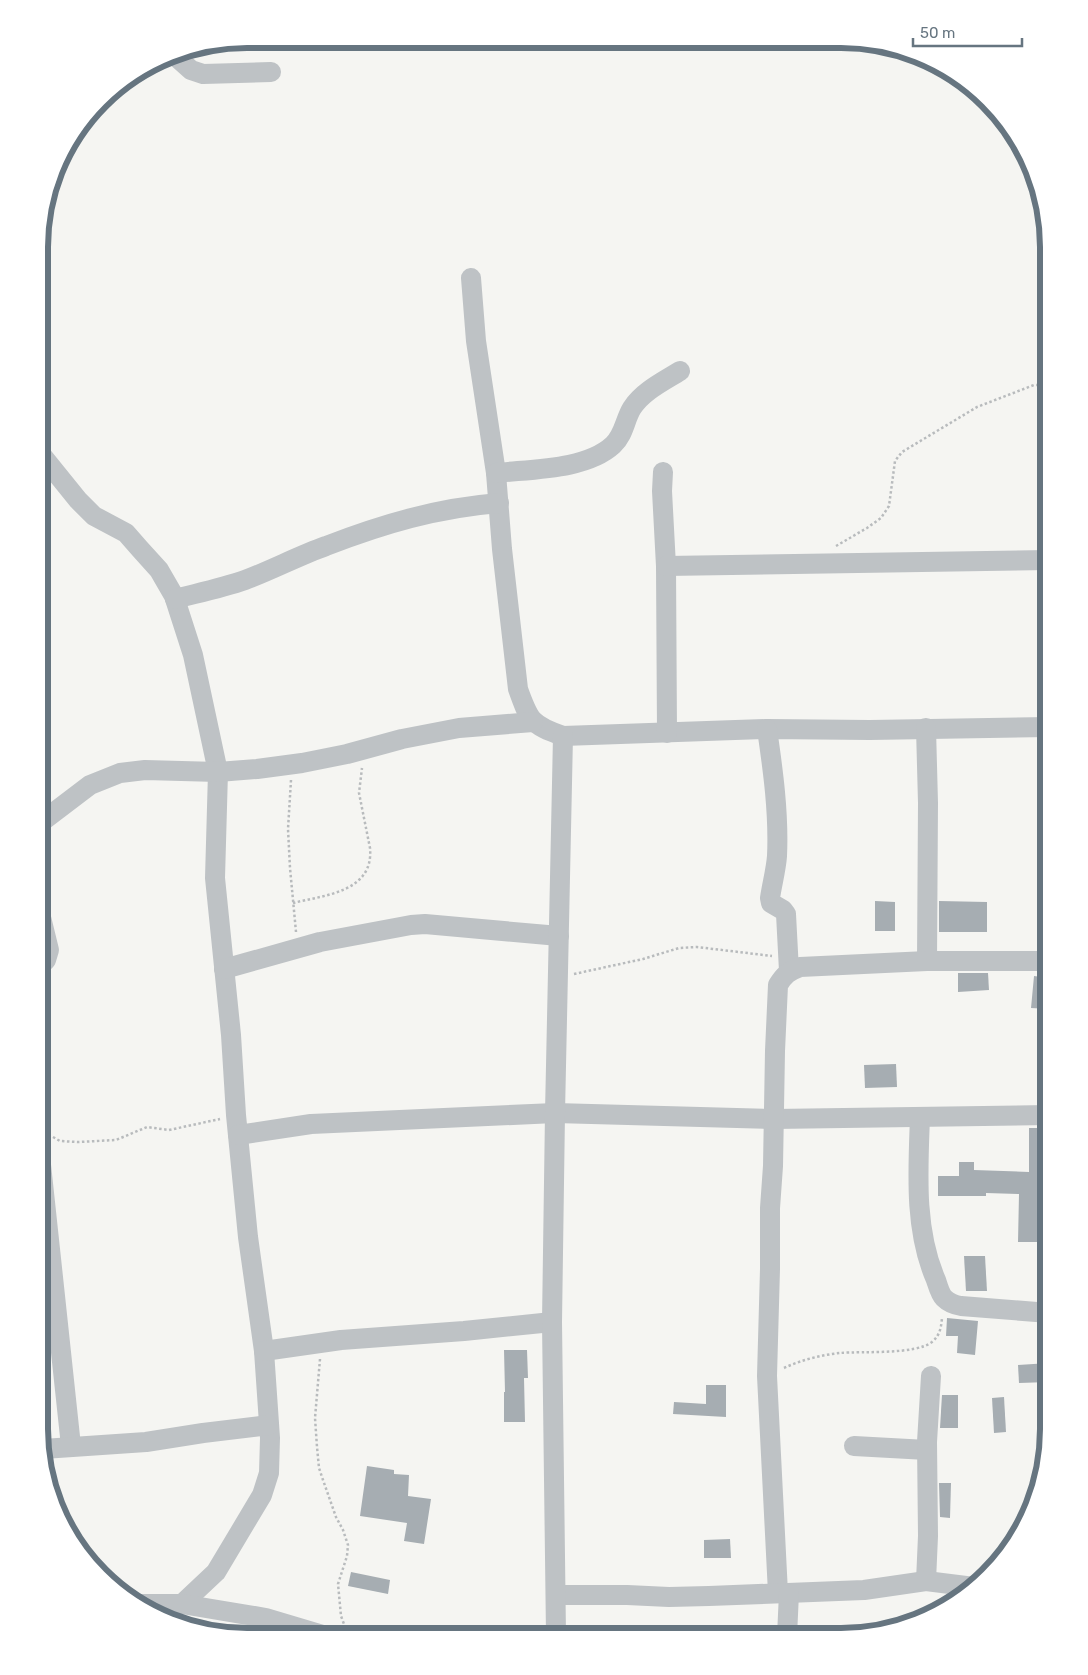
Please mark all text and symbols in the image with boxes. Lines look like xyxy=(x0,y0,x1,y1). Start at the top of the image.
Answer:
scale bar xyxy=(913,15,1022,47)
text: 50 m xyxy=(920,24,955,42)

